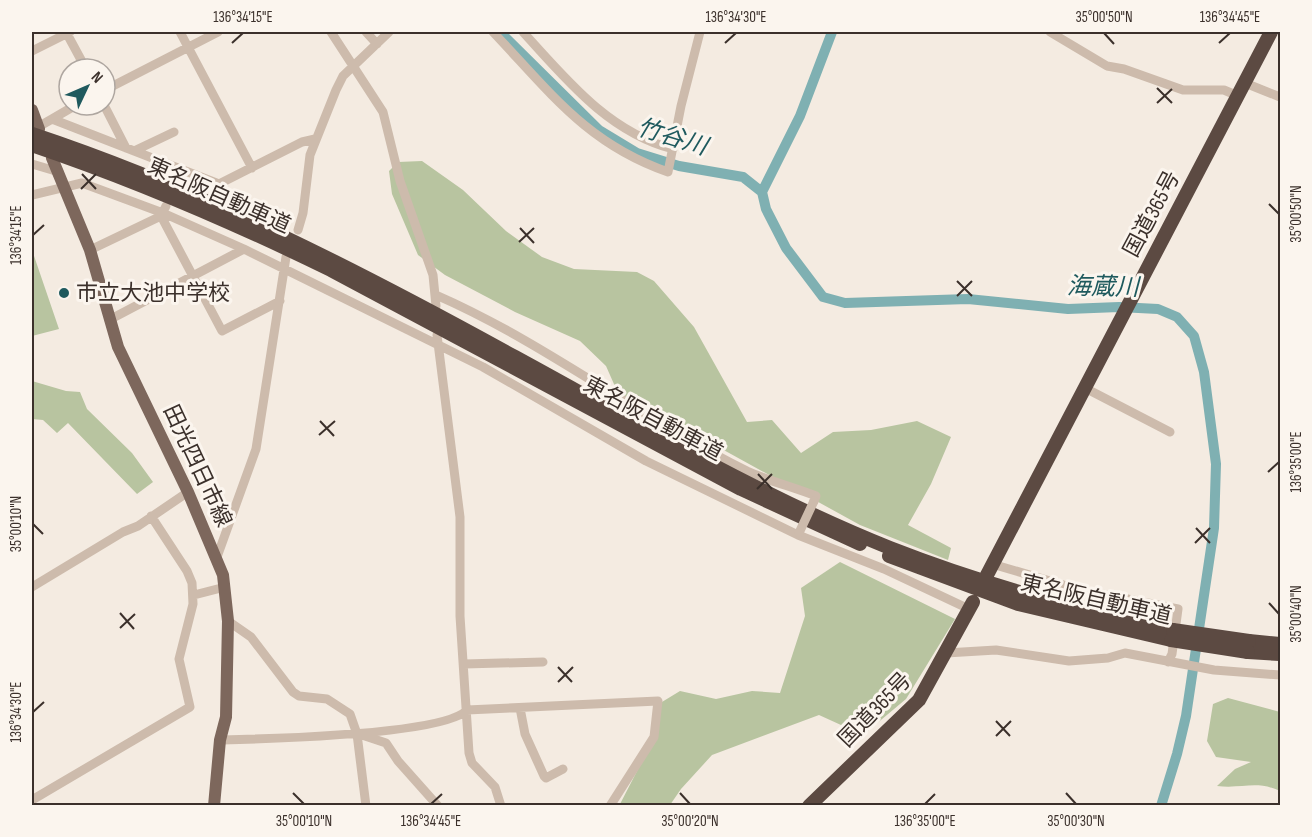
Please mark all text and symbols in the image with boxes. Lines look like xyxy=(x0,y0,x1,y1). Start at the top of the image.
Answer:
text: 136°34'15"E xyxy=(213,8,273,27)
text: 136°34'30"E xyxy=(705,8,767,27)
text: 35°00'50"N xyxy=(1075,8,1133,27)
text: 136°34'45"E xyxy=(1200,8,1260,27)
north arrow xyxy=(57,57,117,117)
text: N xyxy=(87,68,107,87)
water label: 竹谷川 xyxy=(633,113,714,162)
street label: 東名阪自動車道 xyxy=(143,152,295,240)
street label: 国道365号 xyxy=(1118,166,1186,262)
text: 35°00'50"N xyxy=(1287,185,1306,243)
text: 136°34'15"E xyxy=(7,205,26,265)
water label: 海蔵川 xyxy=(1067,272,1142,302)
place label: 市立大池中学校 xyxy=(76,280,230,307)
marker: 市立大池中学校 xyxy=(57,286,71,300)
street label: 東名阪自動車道 xyxy=(579,371,727,467)
street label: 田光四日市線 xyxy=(157,400,237,532)
text: 136°35'00"E xyxy=(1287,431,1306,493)
text: 35°00'10"N xyxy=(7,496,26,552)
street label: 東名阪自動車道 xyxy=(1018,570,1174,630)
text: 35°00'40"N xyxy=(1287,585,1306,643)
street label: 国道365号 xyxy=(833,667,917,753)
text: 136°34'30"E xyxy=(7,681,26,743)
text: 35°00'10"N xyxy=(276,812,332,831)
text: 136°34'45"E xyxy=(401,812,461,831)
text: 35°00'20"N xyxy=(661,812,719,831)
text: 136°35'00"E xyxy=(894,812,956,831)
text: 35°00'30"N xyxy=(1047,812,1105,831)

